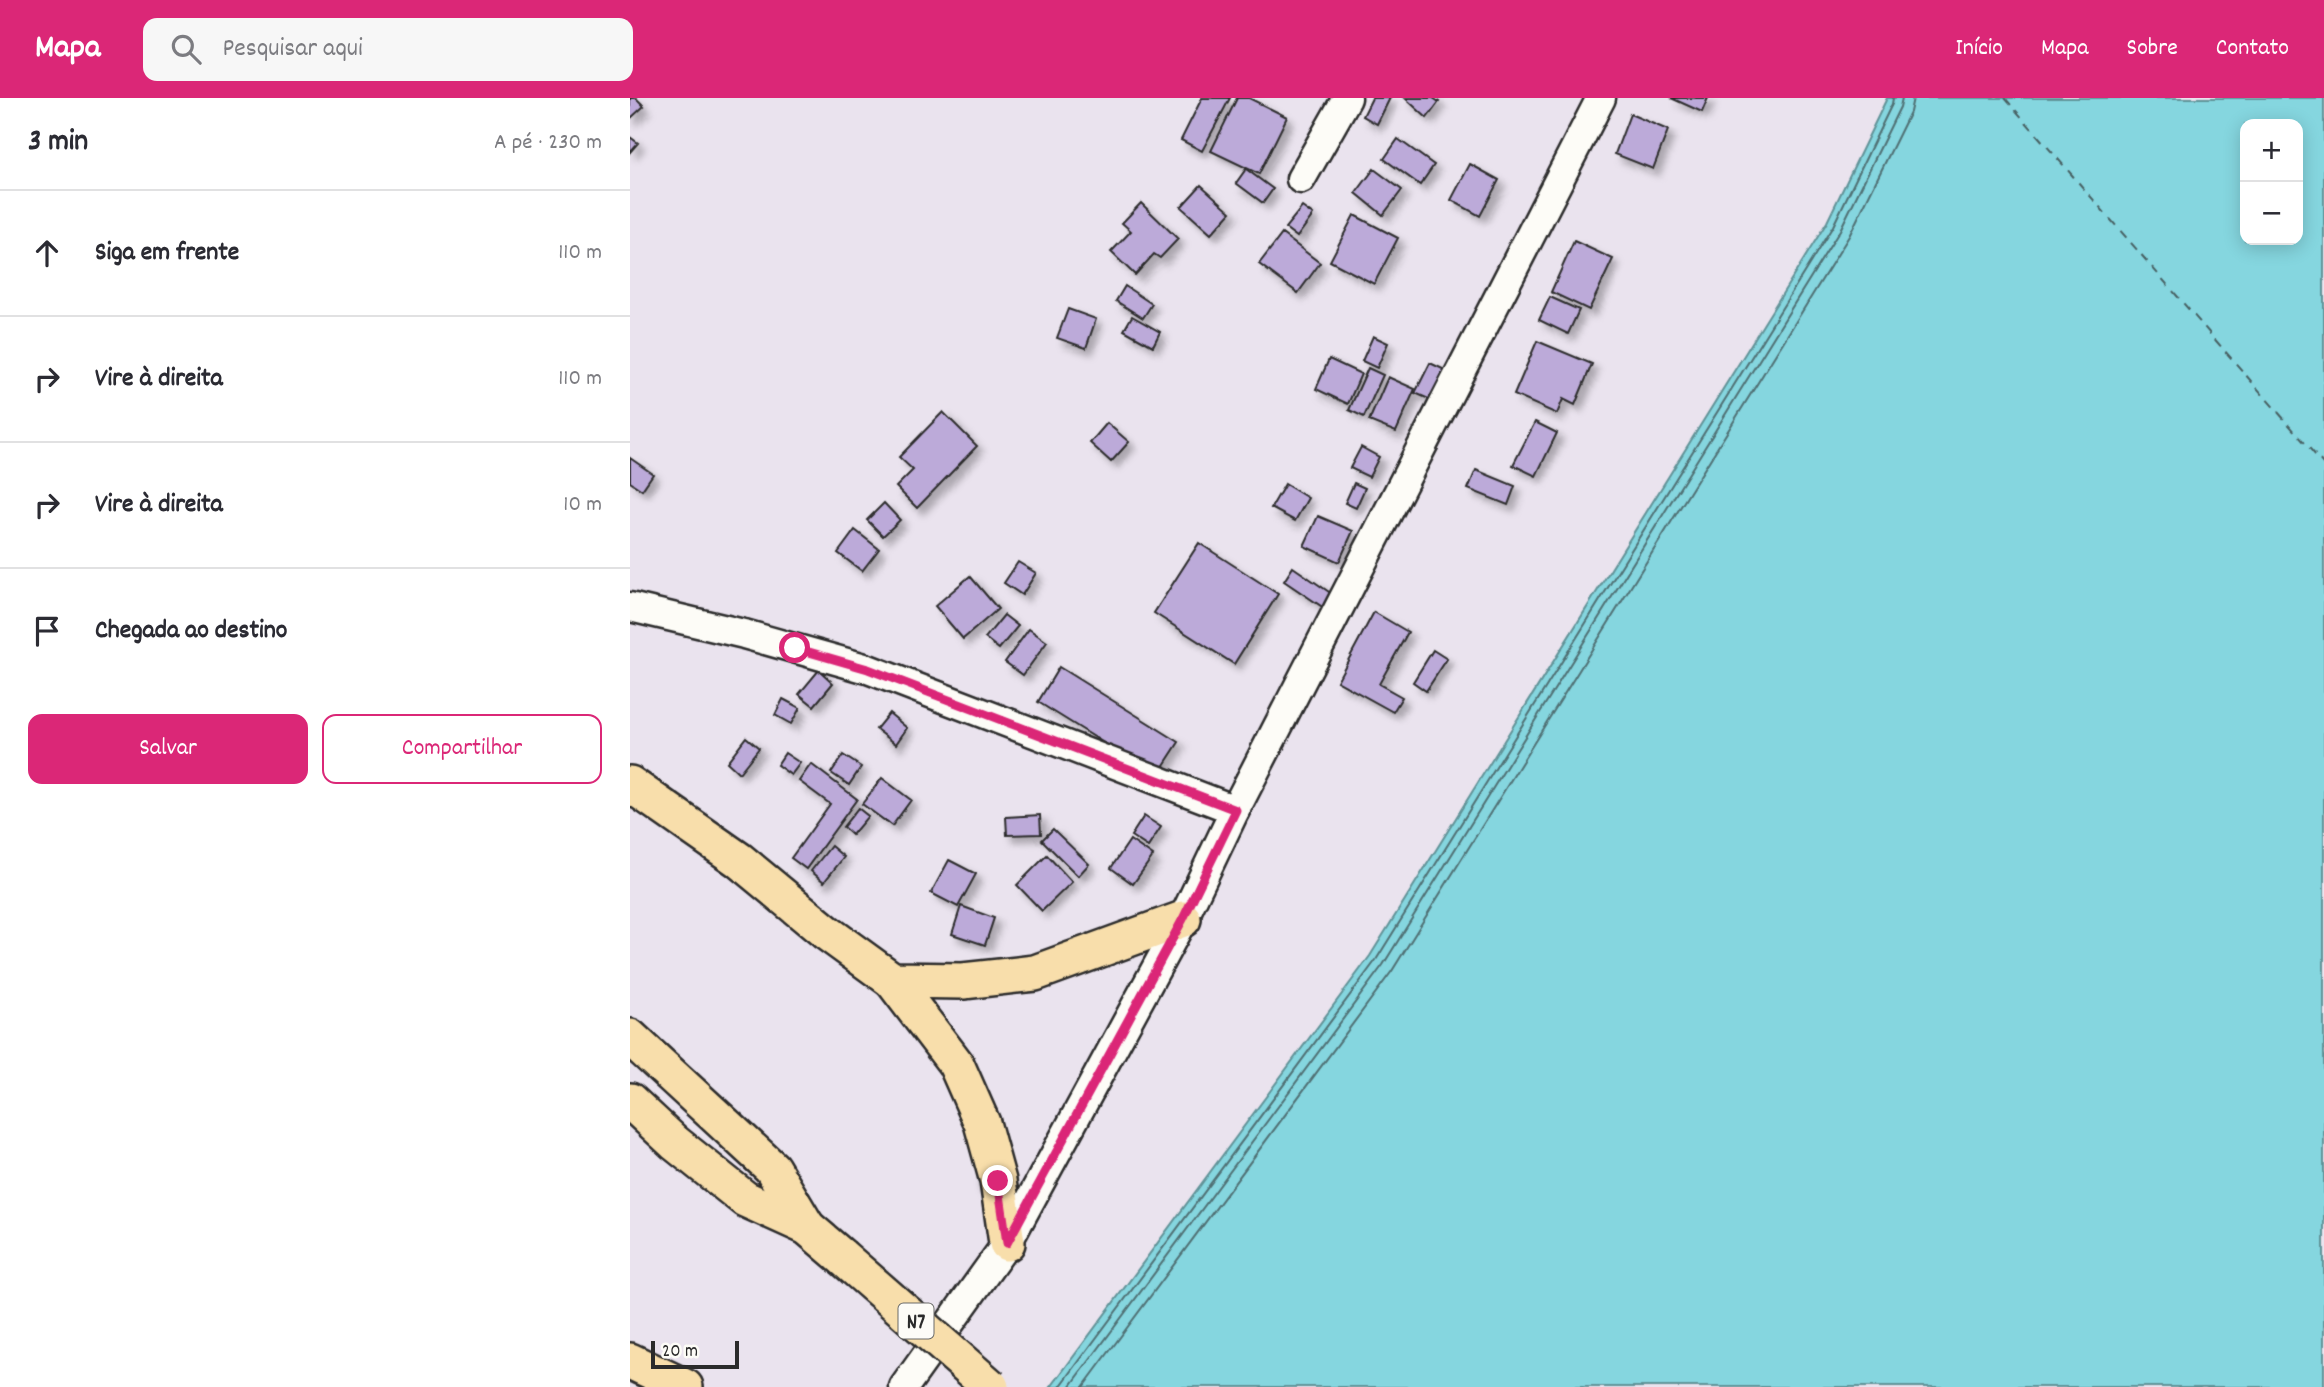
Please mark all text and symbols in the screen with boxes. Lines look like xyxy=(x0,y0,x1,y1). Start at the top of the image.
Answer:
search box xyxy=(143,18,633,81)
text: Mapa xyxy=(35,26,101,73)
icon: search xyxy=(167,30,205,68)
text: Pesquisar aqui xyxy=(223,31,363,68)
text: Início xyxy=(1955,32,2003,66)
text: Mapa xyxy=(2041,32,2089,66)
text: Sobre xyxy=(2127,32,2178,66)
text: Contato xyxy=(2216,32,2289,66)
map controls xyxy=(2240,119,2303,245)
button: + xyxy=(2240,119,2303,182)
text: 3 min xyxy=(28,122,88,165)
text: A pé · 230 m xyxy=(494,127,602,160)
button: − xyxy=(2240,182,2303,245)
icon: ahead xyxy=(28,234,66,272)
text: Siga em frente xyxy=(95,235,239,272)
text: 110 m xyxy=(558,237,602,270)
icon: right xyxy=(28,360,66,398)
text: Vire à direita xyxy=(95,361,223,398)
text: 110 m xyxy=(558,363,602,396)
icon: right xyxy=(28,486,66,524)
text: Vire à direita xyxy=(95,487,223,524)
text: 10 m xyxy=(563,489,602,522)
icon: arrive xyxy=(28,612,66,650)
text: Chegada ao destino xyxy=(95,613,287,650)
route start xyxy=(779,632,810,663)
button: Salvar xyxy=(28,714,308,784)
button: Compartilhar xyxy=(322,714,602,784)
route end xyxy=(982,1165,1013,1196)
road number: N7 xyxy=(898,1304,934,1338)
scale bar xyxy=(651,1338,738,1370)
text: 20 m xyxy=(662,1339,698,1366)

